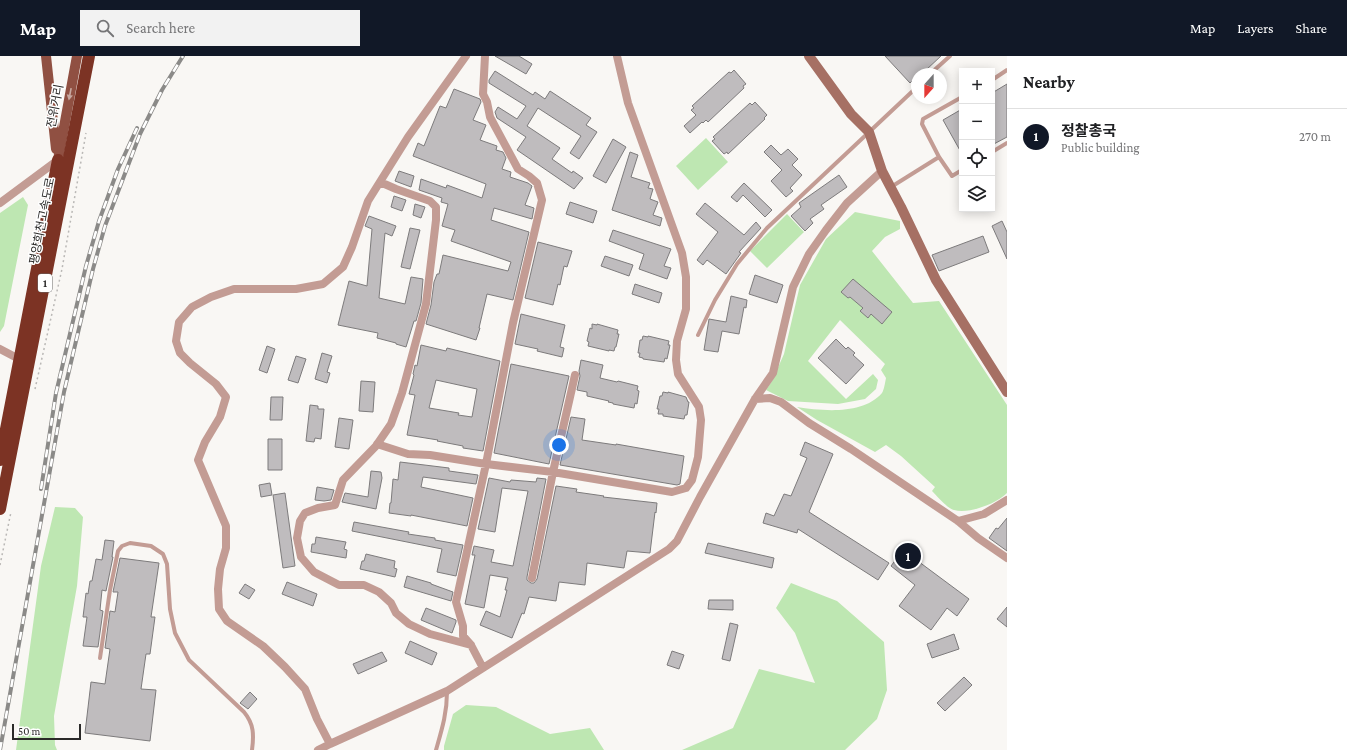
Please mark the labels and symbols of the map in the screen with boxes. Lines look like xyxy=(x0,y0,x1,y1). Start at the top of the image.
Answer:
north arrow xyxy=(911,68,947,104)
street label: 전위거리 xyxy=(44,83,66,129)
one-way arrow xyxy=(67,88,73,100)
street label: 평양희천고속도로 xyxy=(27,176,57,266)
road number: 1 xyxy=(38,274,52,292)
your location xyxy=(549,435,569,455)
pin: 1 xyxy=(895,541,921,571)
scale bar xyxy=(12,722,81,741)

